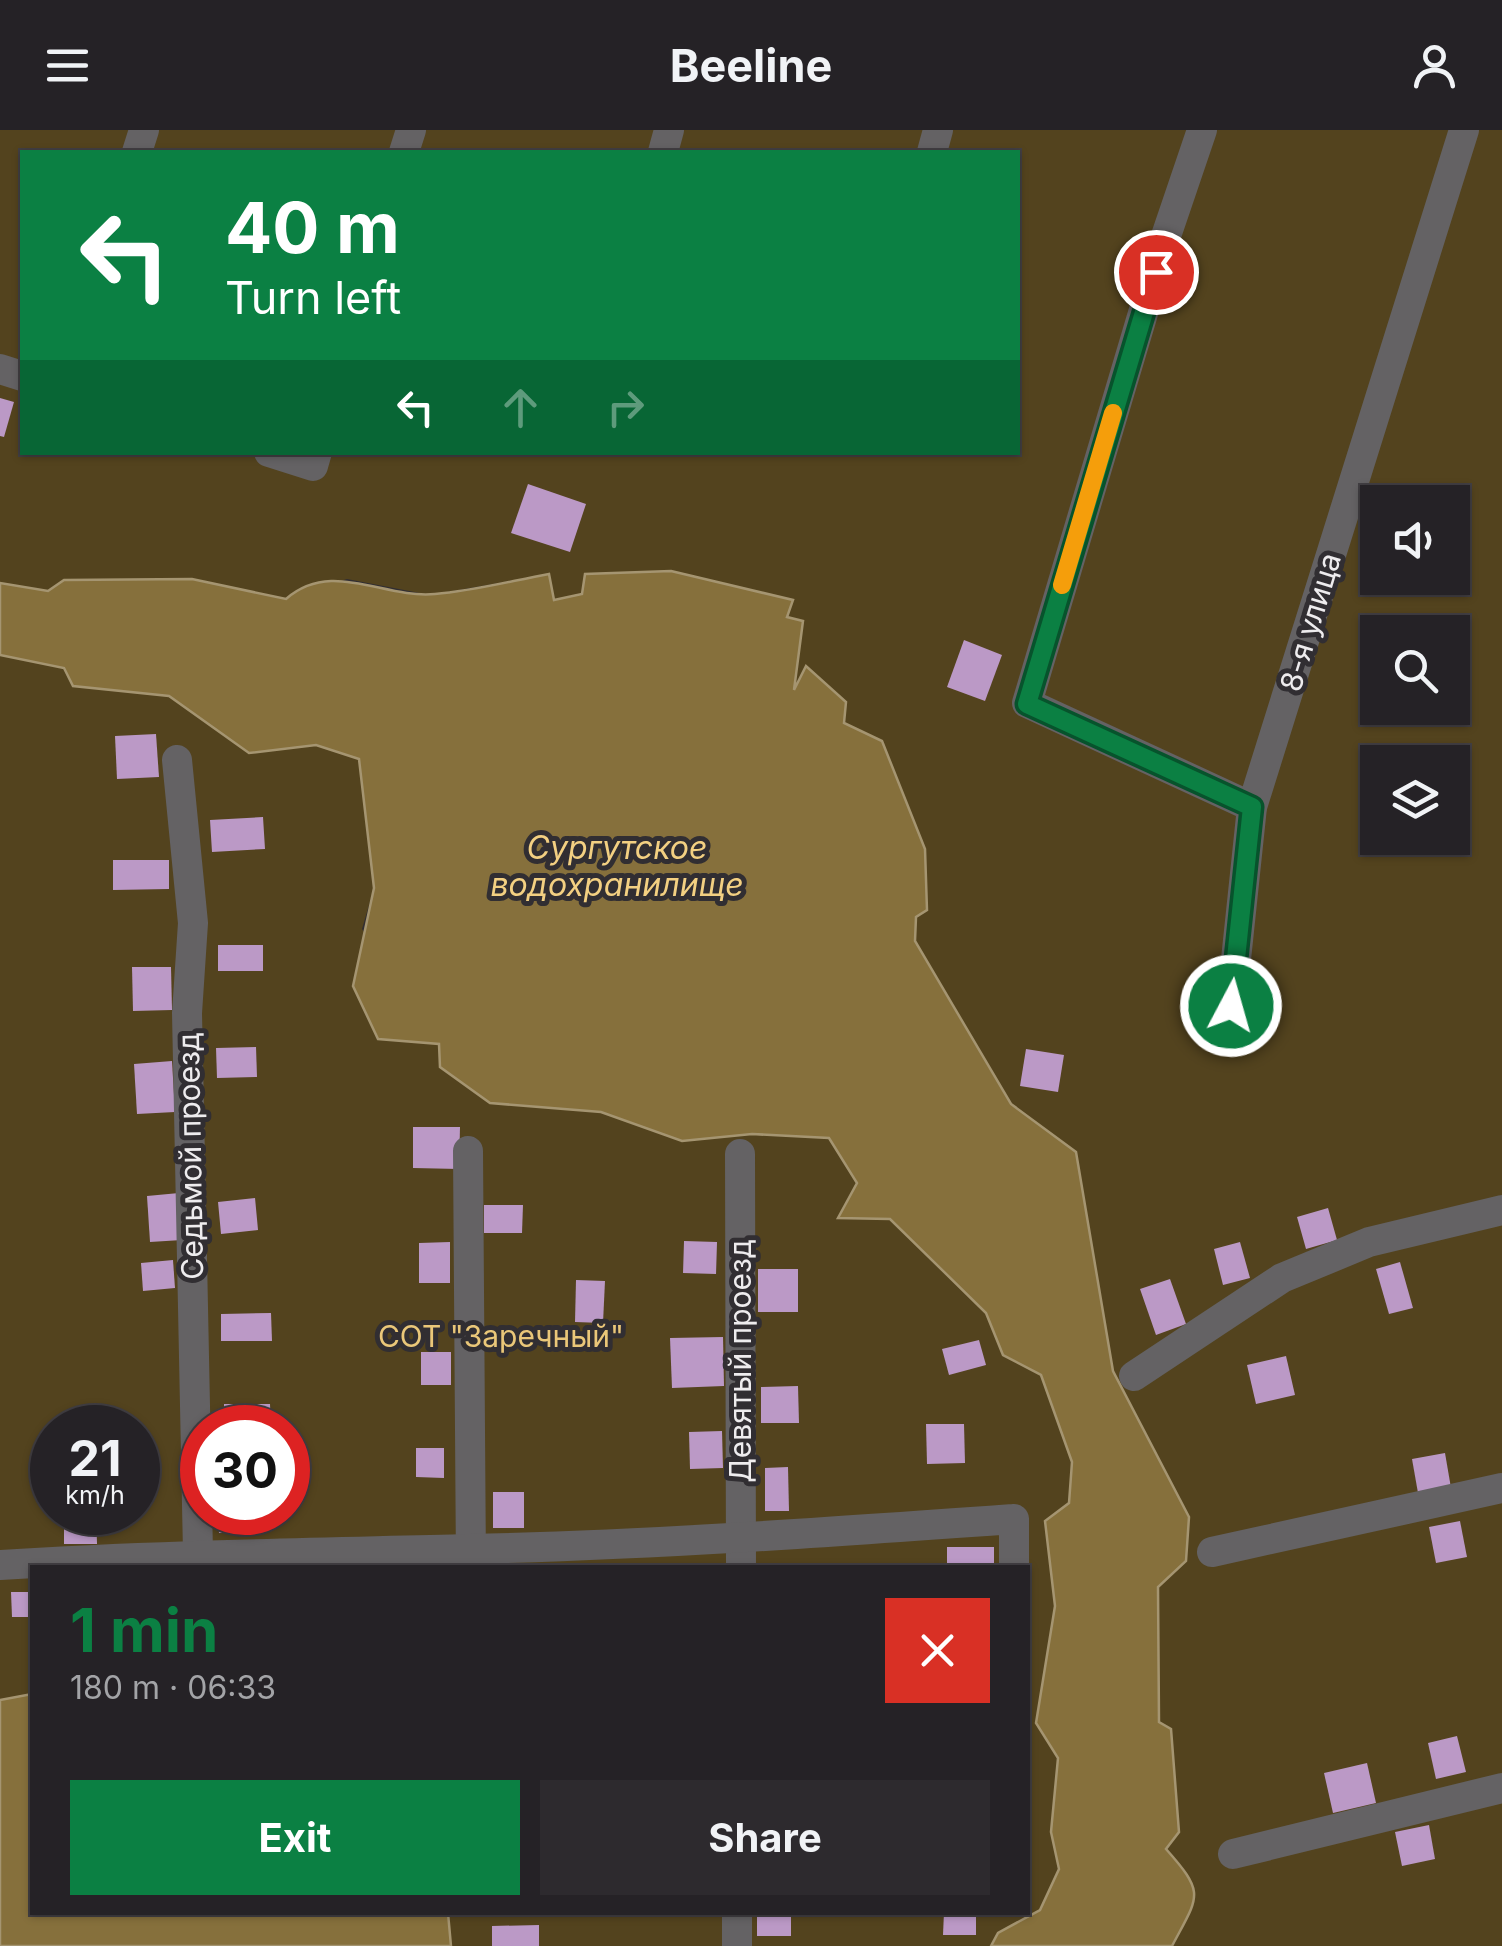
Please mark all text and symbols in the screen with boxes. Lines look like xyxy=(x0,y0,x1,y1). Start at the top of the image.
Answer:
icon: menu xyxy=(40,38,95,93)
text: Beeline xyxy=(670,38,832,93)
icon: person xyxy=(1407,38,1462,93)
text: 40 m xyxy=(225,185,400,270)
icon: left xyxy=(60,190,190,320)
pin xyxy=(1114,230,1199,315)
icon: arrive xyxy=(1129,245,1184,300)
text: Turn left xyxy=(225,270,401,325)
icon: left xyxy=(388,380,443,435)
icon: ahead xyxy=(493,380,548,435)
icon: right xyxy=(598,380,653,435)
map controls xyxy=(1360,485,1470,855)
button: sound xyxy=(1360,485,1470,595)
street label: 8-я улица xyxy=(1272,549,1348,695)
button: search xyxy=(1360,615,1470,725)
button: layers xyxy=(1360,745,1470,855)
water label: Сургутское водохранилище xyxy=(490,828,744,904)
position arrow xyxy=(1179,954,1283,1058)
street label: Седьмой проезд xyxy=(170,1032,210,1280)
street label: Девятый проезд xyxy=(722,1239,758,1483)
park label: СОТ "Заречный" xyxy=(378,1318,624,1354)
speed limit sign: 30 xyxy=(180,1405,310,1535)
text: 21 xyxy=(68,1428,122,1488)
text: km/h xyxy=(65,1480,125,1510)
text: 1 min xyxy=(70,1594,218,1666)
button: close xyxy=(885,1598,990,1703)
text: 180 m · 06:33 xyxy=(70,1668,276,1707)
button: Exit xyxy=(70,1780,520,1895)
button: Share xyxy=(540,1780,990,1895)

